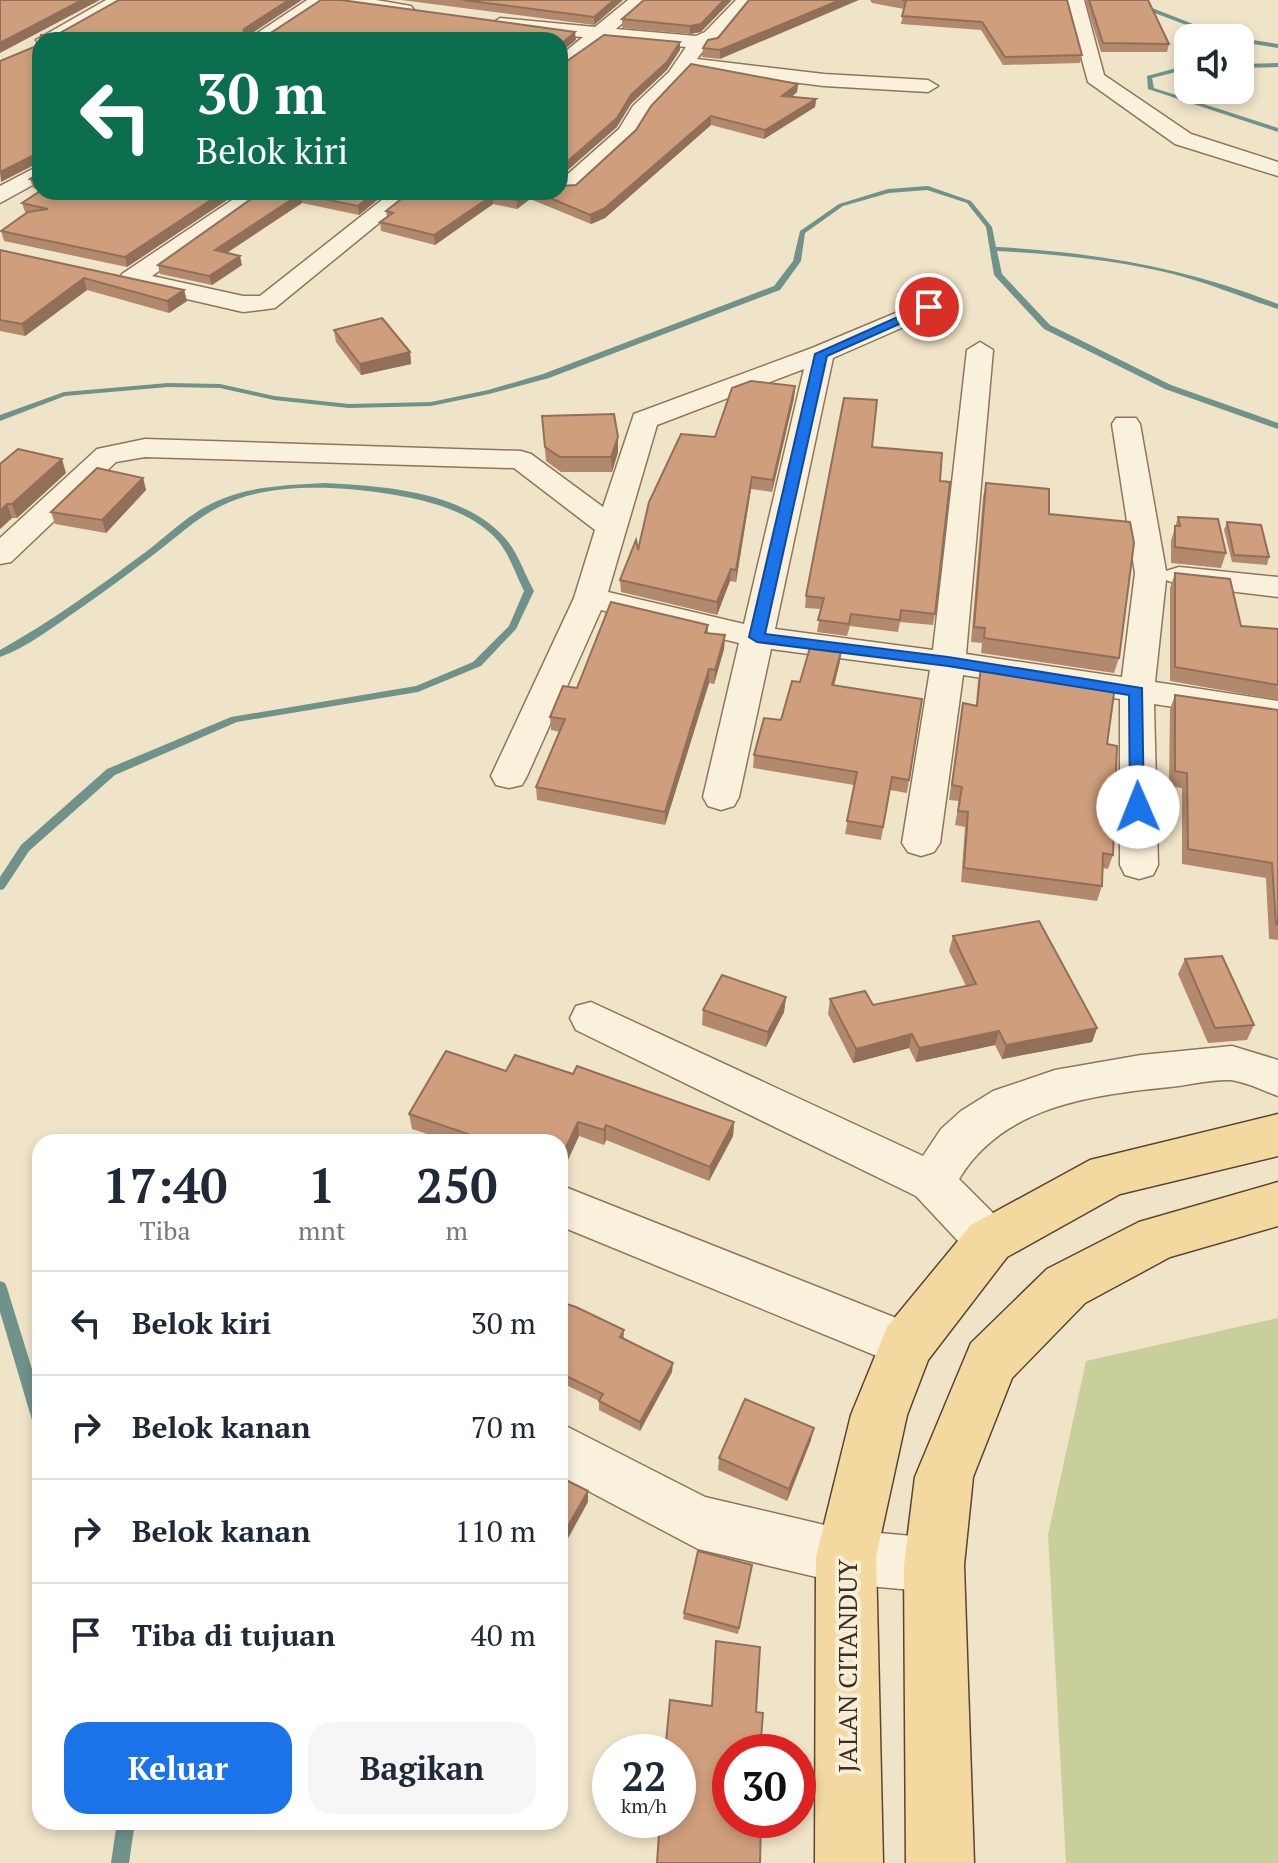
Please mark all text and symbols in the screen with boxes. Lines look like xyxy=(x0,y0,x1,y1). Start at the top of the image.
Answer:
map controls xyxy=(1174,24,1254,104)
button: sound xyxy=(1174,24,1254,104)
text: 30 m xyxy=(196,56,326,130)
icon: left xyxy=(64,64,168,168)
text: Belok kiri xyxy=(196,127,348,174)
pin xyxy=(895,273,963,341)
icon: arrive xyxy=(907,285,951,329)
position arrow xyxy=(1096,765,1180,849)
text: 17:40 xyxy=(103,1153,227,1217)
text: 1 xyxy=(308,1153,335,1217)
text: 250 xyxy=(416,1153,497,1217)
text: Tiba xyxy=(139,1213,191,1247)
text: mnt xyxy=(298,1213,346,1247)
text: m xyxy=(446,1213,468,1247)
icon: left xyxy=(64,1301,108,1345)
text: Belok kiri xyxy=(132,1303,271,1343)
text: 30 m xyxy=(471,1303,536,1343)
icon: right xyxy=(64,1405,108,1449)
text: Belok kanan xyxy=(132,1407,311,1447)
text: 70 m xyxy=(471,1407,536,1447)
icon: right xyxy=(64,1509,108,1553)
text: Belok kanan xyxy=(132,1511,311,1551)
text: 110 m xyxy=(455,1511,536,1551)
street label: JALAN CITANDUY xyxy=(830,1559,864,1773)
icon: arrive xyxy=(64,1613,108,1657)
text: Tiba di tujuan xyxy=(132,1615,335,1655)
text: 40 m xyxy=(471,1615,536,1655)
button: Keluar xyxy=(64,1722,292,1814)
button: Bagikan xyxy=(308,1722,536,1814)
speed limit sign: 30 xyxy=(712,1734,816,1838)
text: 22 xyxy=(621,1749,667,1802)
text: km/h xyxy=(621,1792,667,1819)

